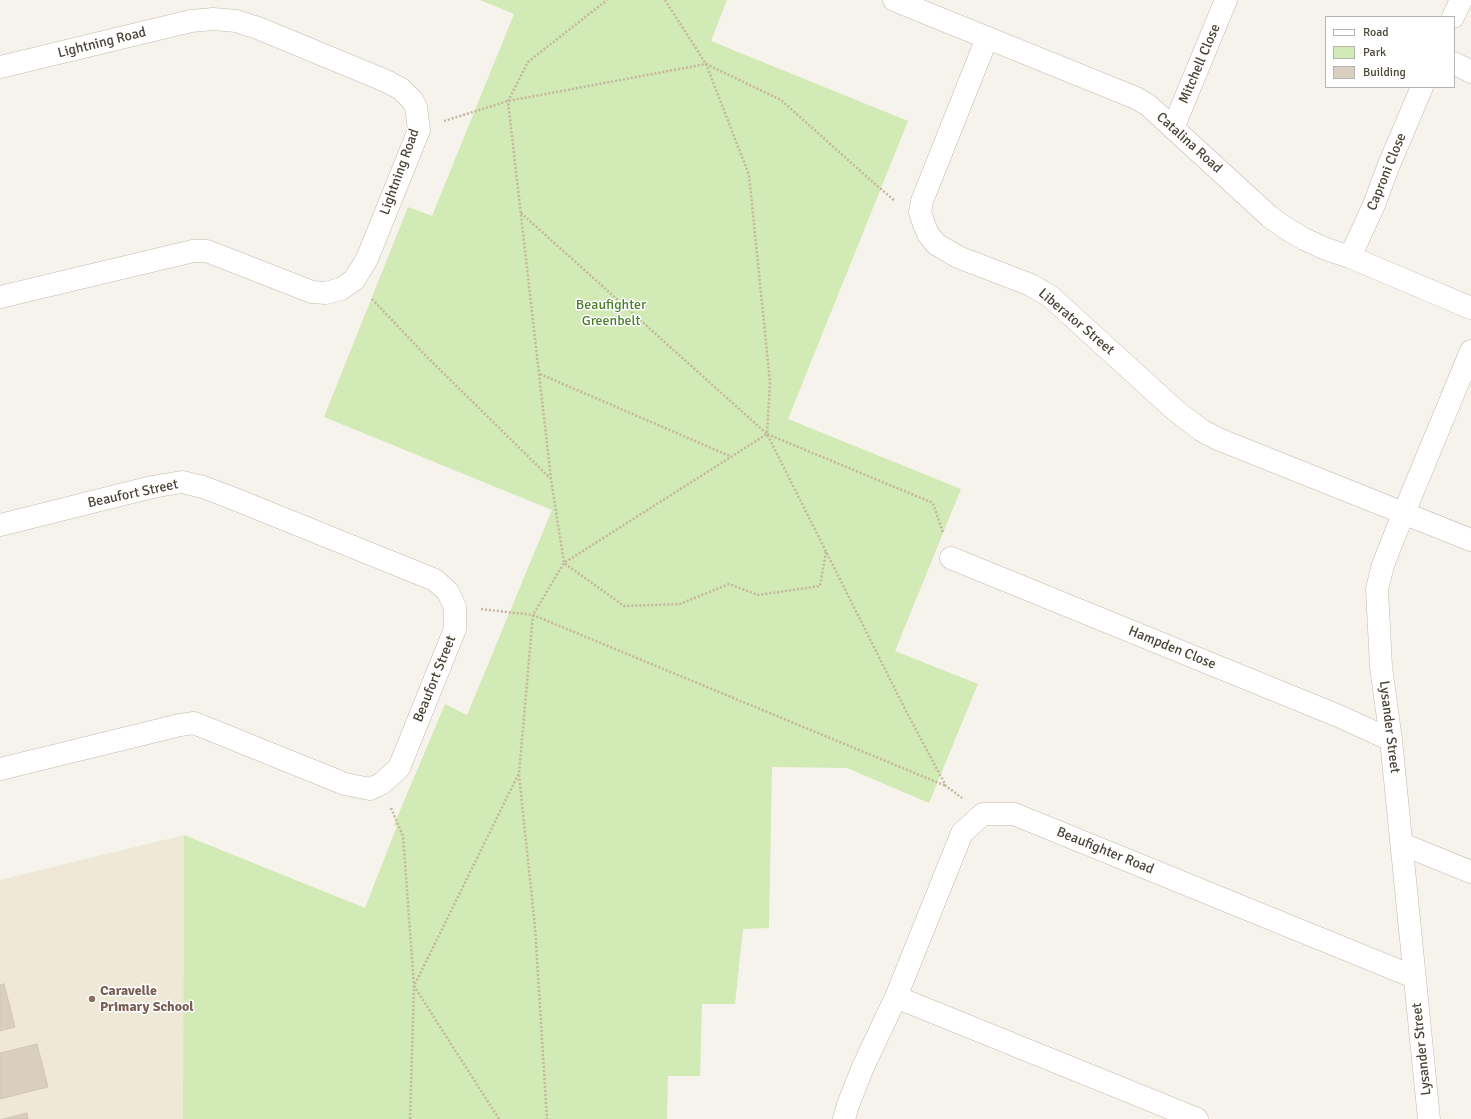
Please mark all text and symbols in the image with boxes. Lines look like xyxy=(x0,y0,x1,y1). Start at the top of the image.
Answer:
legend xyxy=(1325,16,1455,88)
street label: Mitchell Close xyxy=(1176,22,1224,106)
street label: Lightning Road xyxy=(56,24,148,62)
text: Road xyxy=(1363,25,1389,40)
text: Park xyxy=(1363,45,1386,60)
text: Building xyxy=(1363,65,1406,80)
street label: Catalina Road xyxy=(1153,109,1225,177)
street label: Lightning Road xyxy=(377,127,423,217)
street label: Caproni Close xyxy=(1364,131,1410,213)
street label: Liberator Street xyxy=(1035,285,1117,359)
park label: Beaufighter Greenbelt xyxy=(576,297,646,330)
street label: Beaufort Street xyxy=(86,476,180,512)
street label: Hampden Close xyxy=(1126,623,1218,673)
street label: Beaufort Street xyxy=(410,633,460,725)
street label: Lysander Street xyxy=(1375,680,1403,774)
street label: Beaufighter Road xyxy=(1054,824,1156,878)
place label: Caravelle Primary School xyxy=(100,983,194,1016)
marker: Caravelle Primary School xyxy=(87,994,97,1004)
street label: Lysander Street xyxy=(1409,1002,1435,1096)

